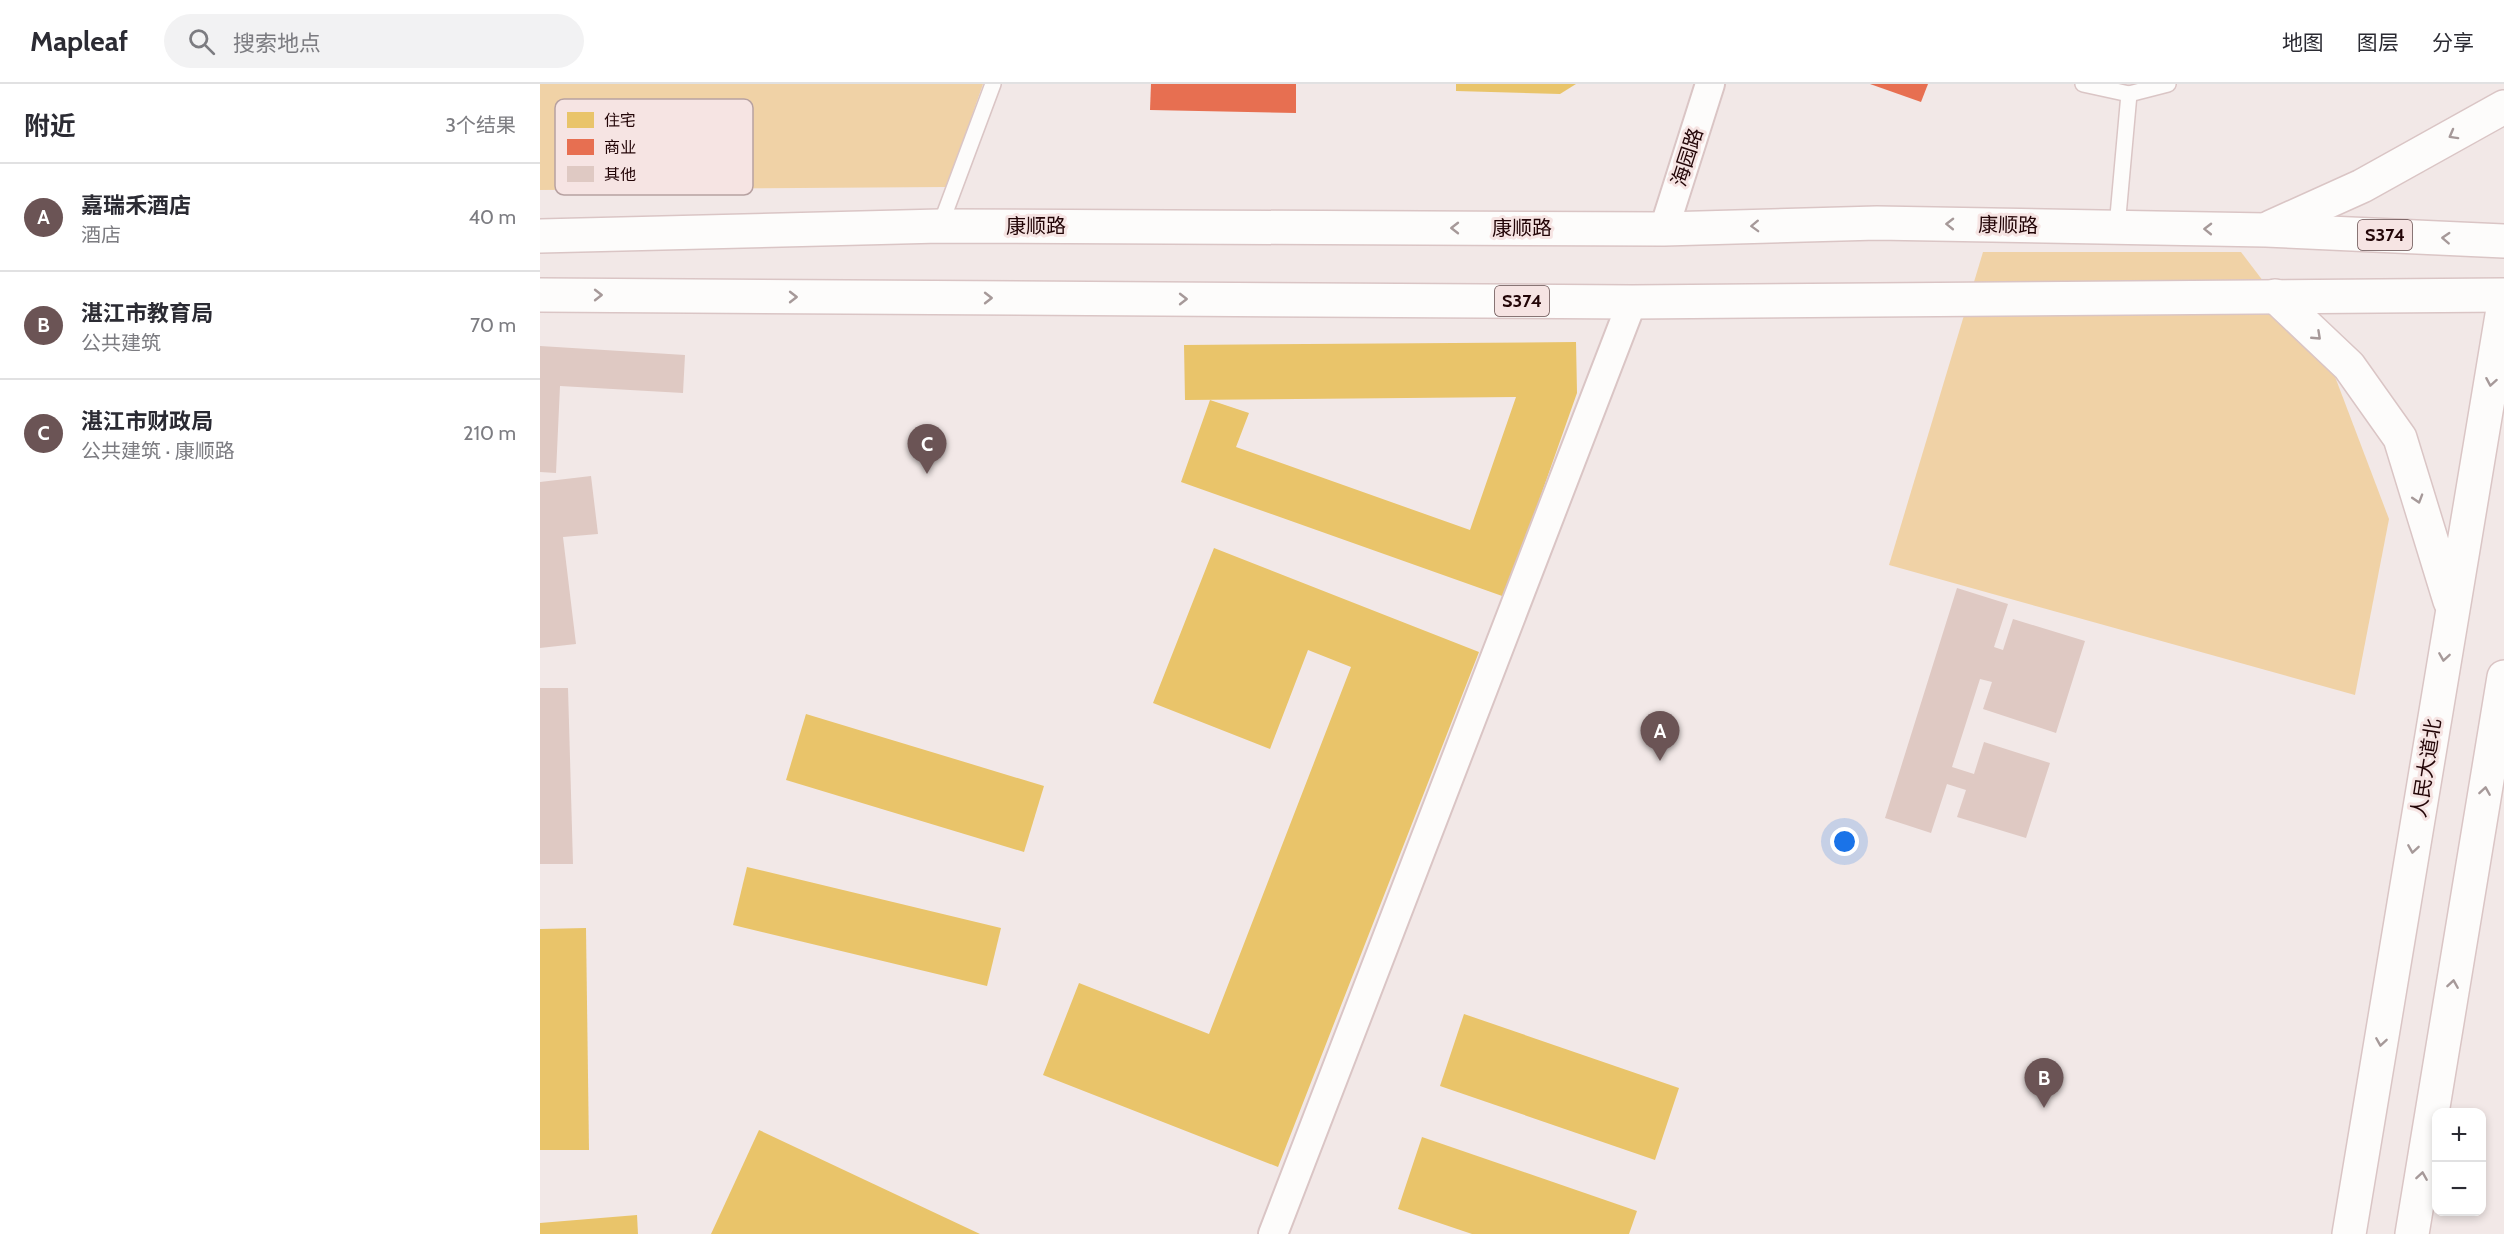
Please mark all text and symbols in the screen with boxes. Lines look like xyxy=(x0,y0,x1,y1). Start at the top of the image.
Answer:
search box xyxy=(164,14,584,68)
text: Mapleaf xyxy=(30,24,128,58)
icon: search xyxy=(185,25,218,58)
text: 搜索地点 xyxy=(233,30,321,57)
text: 地图 xyxy=(2282,30,2324,55)
text: 图层 xyxy=(2357,30,2399,55)
text: 分享 xyxy=(2432,30,2474,55)
legend xyxy=(555,99,753,195)
text: 附近 xyxy=(24,110,76,142)
text: 住宅 xyxy=(604,111,636,130)
text: 3个结果 xyxy=(445,113,516,137)
street label: 海园路 xyxy=(1666,125,1708,189)
one-way arrow xyxy=(2448,128,2459,139)
text: 商业 xyxy=(604,138,636,157)
text: 其他 xyxy=(604,165,636,184)
text: 嘉瑞禾酒店 xyxy=(81,192,191,219)
text: A xyxy=(37,205,50,229)
text: 40 m xyxy=(468,205,516,229)
street label: 康顺路 xyxy=(1978,212,2038,238)
street label: 康顺路 xyxy=(1006,214,1066,238)
street label: 康顺路 xyxy=(1492,216,1552,240)
one-way arrow xyxy=(1945,218,1954,230)
one-way arrow xyxy=(1750,220,1759,233)
road number: S374 xyxy=(2358,220,2412,250)
one-way arrow xyxy=(1450,222,1459,234)
one-way arrow xyxy=(2203,222,2212,235)
text: 酒店 xyxy=(81,223,121,247)
one-way arrow xyxy=(2441,232,2450,245)
road number: S374 xyxy=(1495,286,1549,316)
one-way arrow xyxy=(594,289,603,301)
one-way arrow xyxy=(789,291,798,303)
one-way arrow xyxy=(984,292,993,304)
one-way arrow xyxy=(1179,293,1188,305)
text: 湛江市教育局 xyxy=(81,300,213,327)
text: B xyxy=(37,313,50,337)
text: 70 m xyxy=(470,313,516,337)
one-way arrow xyxy=(2310,329,2321,340)
text: 公共建筑 xyxy=(81,331,161,355)
one-way arrow xyxy=(2485,376,2498,386)
text: 湛江市财政局 xyxy=(81,408,213,435)
text: C xyxy=(37,421,50,445)
text: 210 m xyxy=(463,421,516,445)
pin: C xyxy=(908,424,946,474)
text: 公共建筑 · 康顺路 xyxy=(81,439,235,463)
one-way arrow xyxy=(2411,493,2423,503)
one-way arrow xyxy=(2439,652,2451,661)
pin: A xyxy=(1640,712,1680,761)
street label: 人民大道北 xyxy=(2406,717,2446,819)
one-way arrow xyxy=(2478,787,2491,797)
your location xyxy=(1830,827,1859,856)
one-way arrow xyxy=(2407,844,2419,854)
one-way arrow xyxy=(2447,979,2459,989)
one-way arrow xyxy=(2375,1036,2388,1046)
pin: B xyxy=(2024,1058,2064,1108)
map controls xyxy=(2432,1108,2486,1216)
button: + xyxy=(2432,1108,2486,1162)
button: − xyxy=(2432,1162,2486,1216)
one-way arrow xyxy=(2415,1172,2427,1181)

